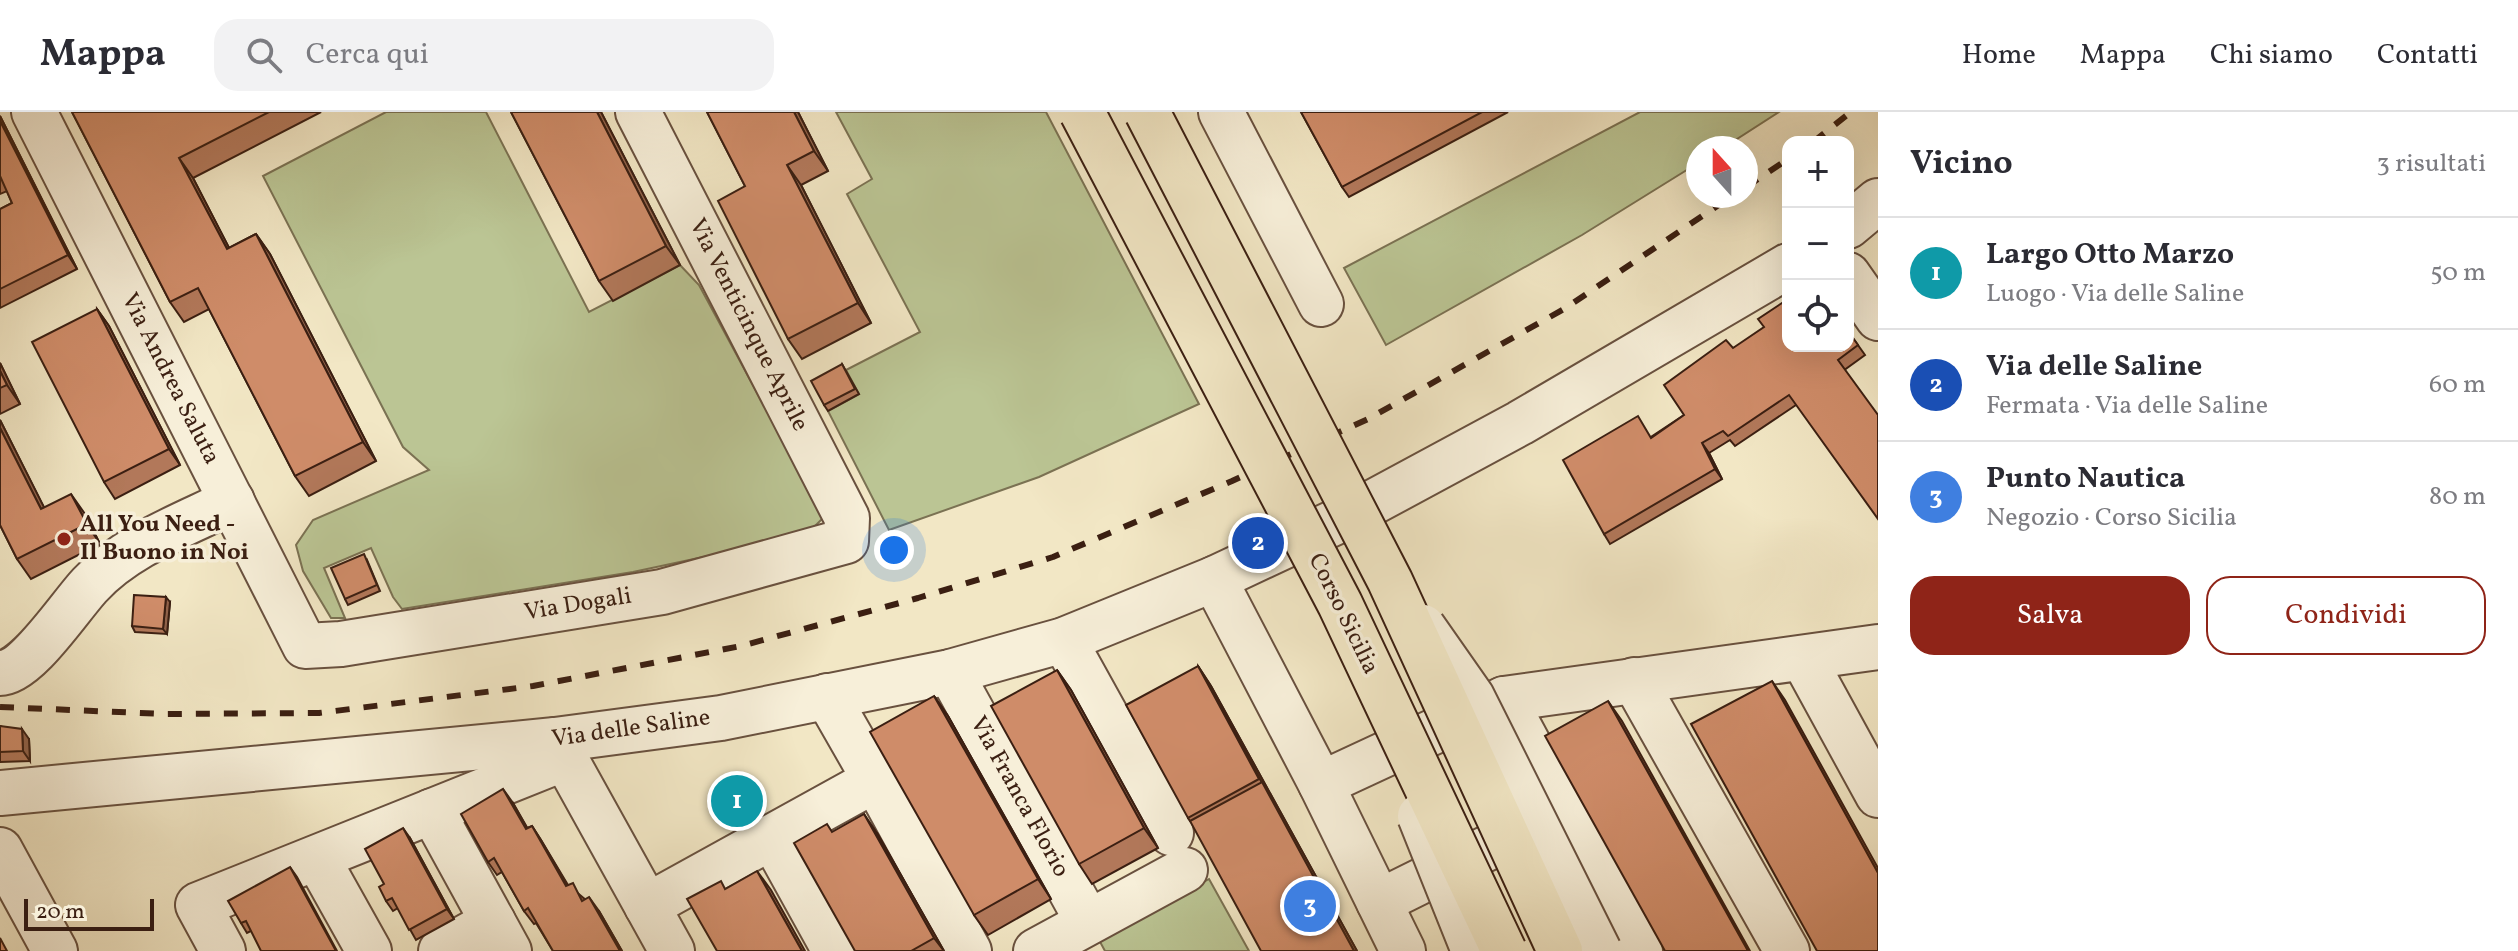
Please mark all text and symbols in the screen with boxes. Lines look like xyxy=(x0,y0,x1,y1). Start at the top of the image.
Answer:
search box xyxy=(214,19,774,91)
text: Mappa xyxy=(40,29,166,82)
icon: search xyxy=(242,33,286,77)
text: Cerca qui xyxy=(306,34,429,76)
text: Home xyxy=(1962,36,2036,75)
text: Mappa xyxy=(2080,36,2166,75)
text: Chi siamo xyxy=(2210,36,2333,75)
text: Contatti xyxy=(2377,36,2478,75)
north arrow xyxy=(1686,136,1758,208)
map controls xyxy=(1782,136,1854,352)
button: + xyxy=(1782,136,1854,208)
text: Vicino xyxy=(1910,141,2013,188)
text: 3 risultati xyxy=(2377,146,2486,182)
button: − xyxy=(1782,208,1854,280)
street label: Via Venticinque Aprile xyxy=(680,213,816,437)
text: Largo Otto Marzo xyxy=(1986,234,2234,276)
text: 1 xyxy=(1931,255,1941,291)
text: 50 m xyxy=(2430,255,2486,291)
text: Luogo · Via delle Saline xyxy=(1986,276,2244,312)
button: locate xyxy=(1782,280,1854,352)
street label: Via Andrea Saluta xyxy=(112,287,228,471)
text: Via delle Saline xyxy=(1986,346,2202,388)
text: 2 xyxy=(1929,367,1943,403)
text: 60 m xyxy=(2429,367,2486,403)
text: Fermata · Via delle Saline xyxy=(1986,388,2268,424)
text: Punto Nautica xyxy=(1986,458,2185,500)
text: 3 xyxy=(1929,479,1943,515)
text: 80 m xyxy=(2429,479,2486,515)
text: Negozio · Corso Sicilia xyxy=(1986,500,2237,536)
place label: All You Need - Il Buono in Noi xyxy=(80,508,249,570)
pin: 2 xyxy=(1232,513,1284,573)
marker: All You Need - Il Buono in Noi xyxy=(55,530,73,548)
your location xyxy=(874,530,914,570)
street label: Corso Sicilia xyxy=(1299,548,1387,680)
button: Salva xyxy=(1910,576,2190,655)
button: Condividi xyxy=(2206,576,2486,655)
street label: Via Dogali xyxy=(522,580,634,630)
street label: Via delle Saline xyxy=(549,701,713,757)
street label: Via Franca Florio xyxy=(961,710,1077,884)
pin: 1 xyxy=(711,771,763,831)
pin: 3 xyxy=(1284,876,1336,936)
scale bar xyxy=(24,895,154,931)
text: 20 m xyxy=(36,897,85,928)

